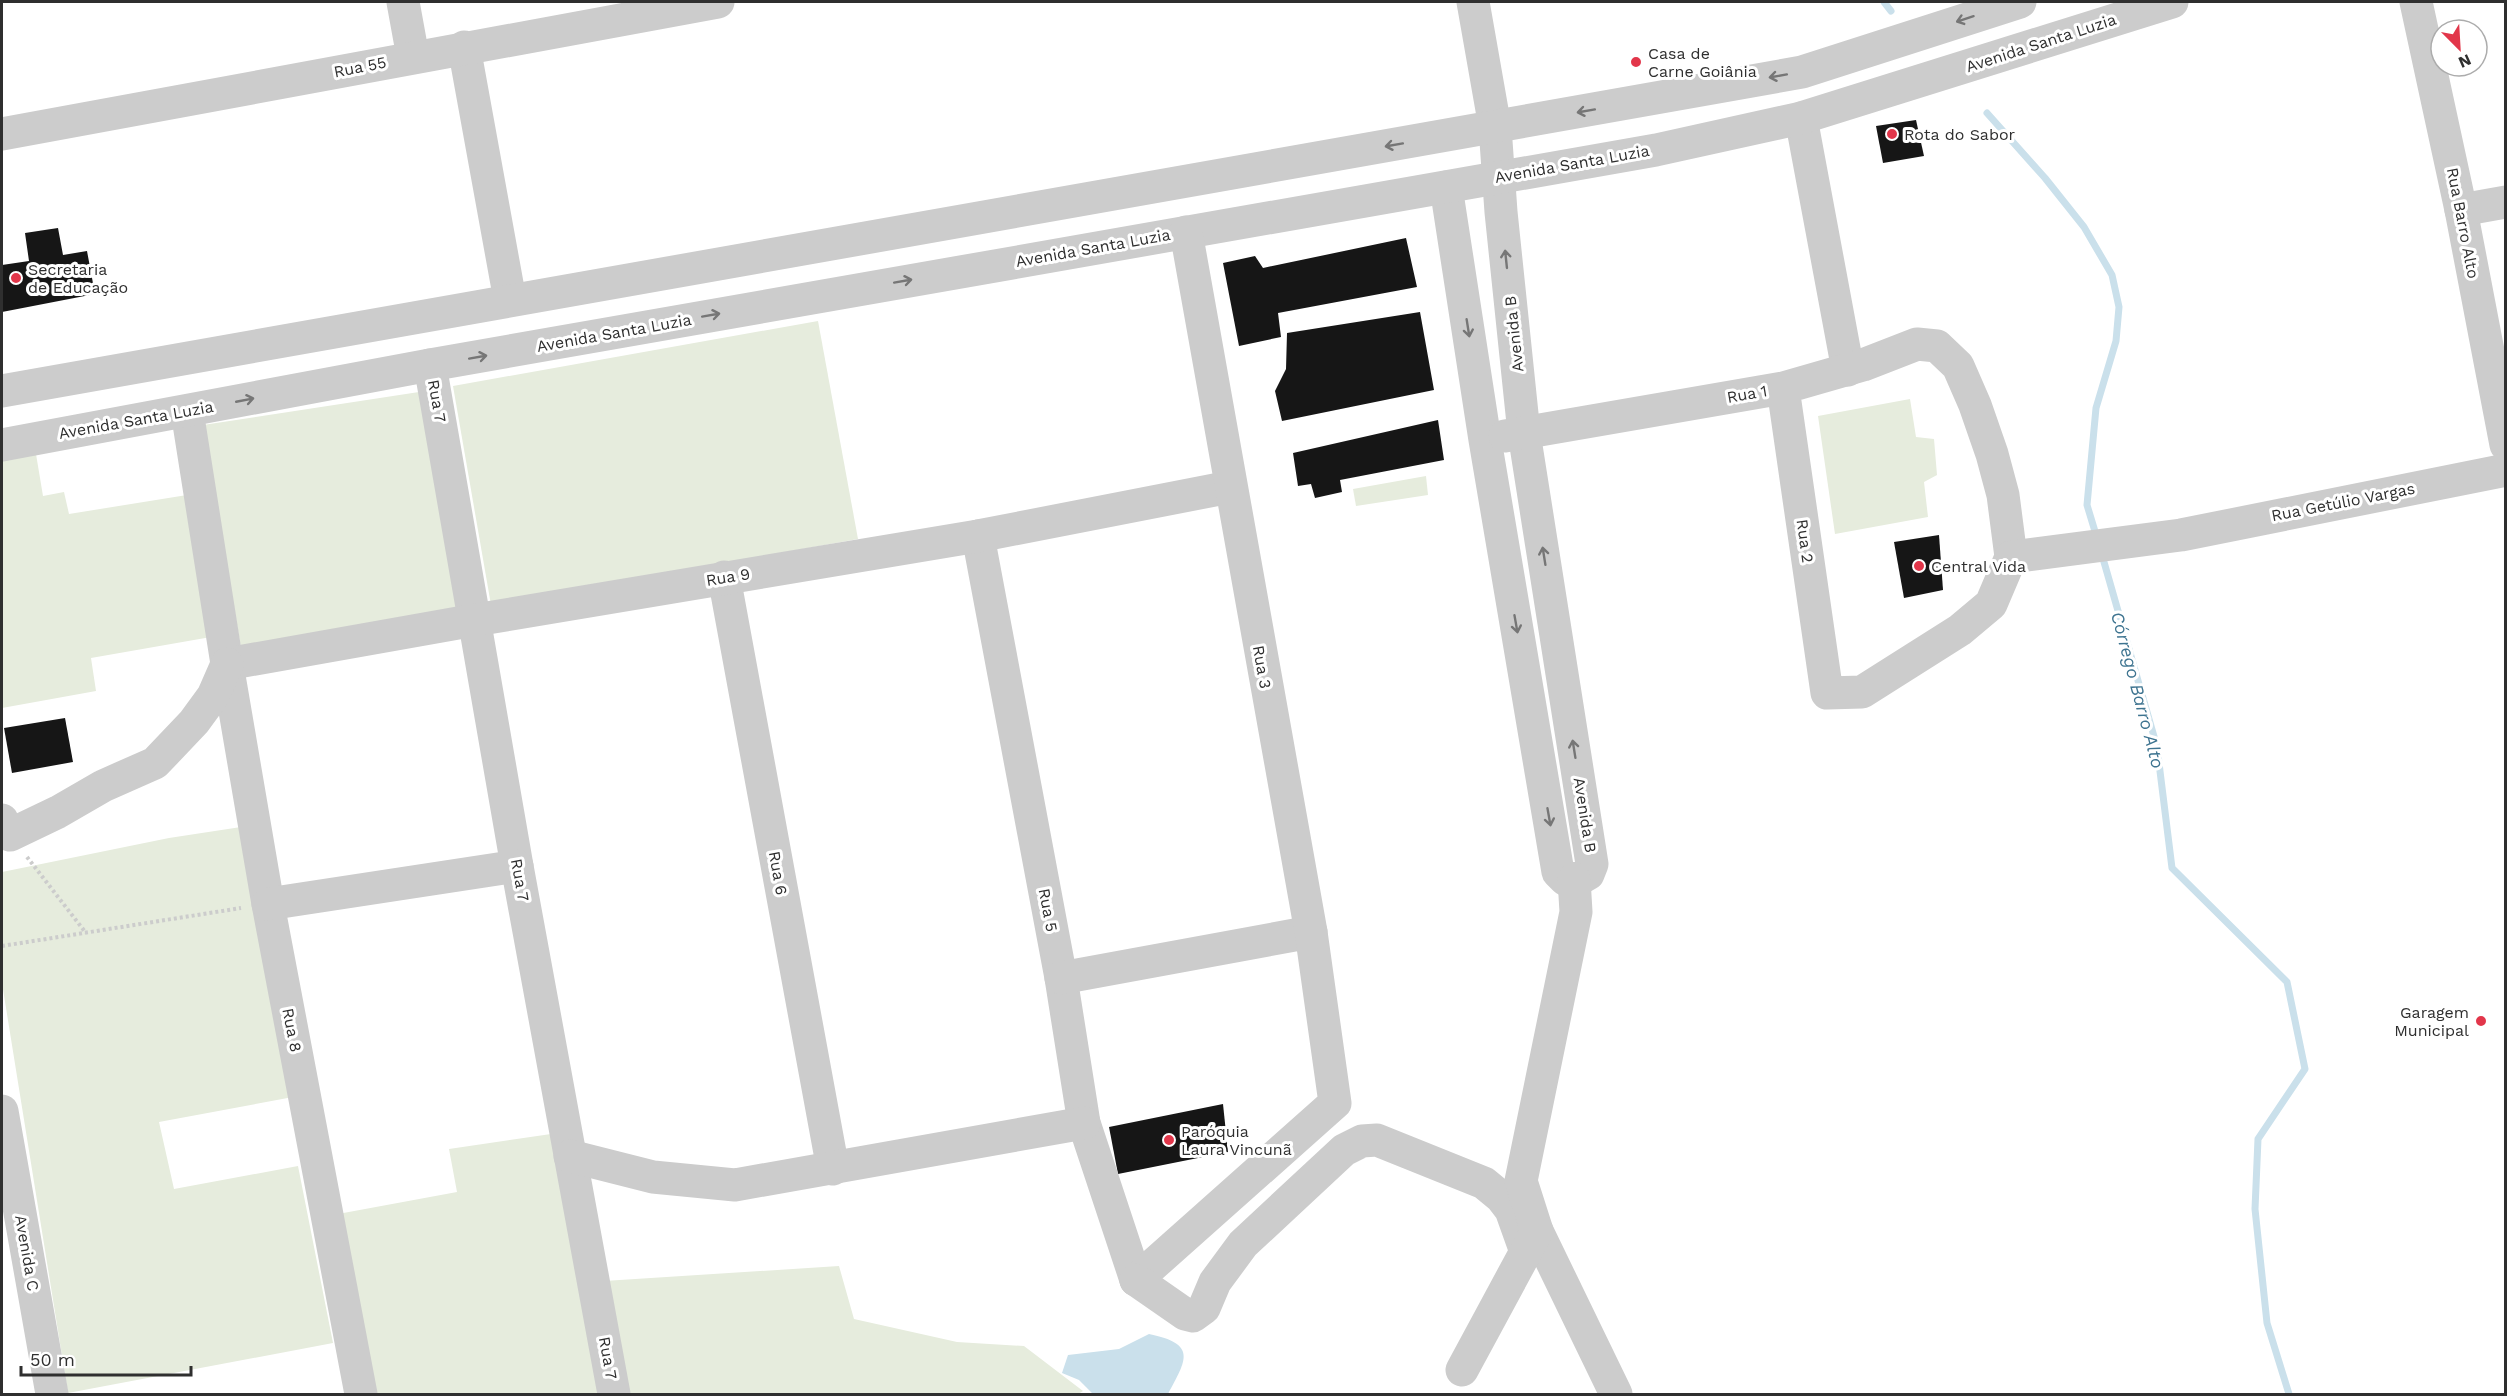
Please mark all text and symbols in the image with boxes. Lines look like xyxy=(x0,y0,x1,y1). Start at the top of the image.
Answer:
street label: Avenida Santa Luzia xyxy=(1963,10,2119,76)
one-way arrow xyxy=(1956,15,1975,26)
north arrow xyxy=(2429,18,2489,78)
place label: Casa de Carne Goiânia xyxy=(1648,44,1757,81)
text: N xyxy=(2456,50,2474,72)
street label: Rua 55 xyxy=(332,53,388,81)
marker: Casa de Carne Goiânia xyxy=(1629,55,1643,69)
one-way arrow xyxy=(1769,71,1789,82)
one-way arrow xyxy=(1577,106,1597,117)
place label: Rota do Sabor xyxy=(1904,125,2016,144)
marker: Rota do Sabor xyxy=(1885,127,1899,141)
one-way arrow xyxy=(1385,140,1405,151)
street label: Avenida Santa Luzia xyxy=(1493,141,1651,187)
street label: Rua Barro Alto xyxy=(2443,166,2483,280)
street label: Avenida Santa Luzia xyxy=(1014,225,1172,271)
one-way arrow xyxy=(1500,249,1511,269)
place label: Secretaria de Educação xyxy=(28,260,128,297)
marker: Secretaria de Educação xyxy=(9,271,23,285)
one-way arrow xyxy=(893,276,913,287)
street label: Avenida B xyxy=(1501,295,1527,373)
street label: Avenida Santa Luzia xyxy=(535,310,693,356)
one-way arrow xyxy=(701,310,721,321)
one-way arrow xyxy=(1463,318,1474,338)
one-way arrow xyxy=(468,351,487,362)
street label: Rua 7 xyxy=(424,378,450,424)
street label: Rua 1 xyxy=(1725,381,1769,407)
one-way arrow xyxy=(235,394,254,405)
street label: Avenida Santa Luzia xyxy=(57,397,215,443)
street label: Rua Getúlio Vargas xyxy=(2270,479,2416,525)
street label: Rua 2 xyxy=(1793,518,1817,564)
one-way arrow xyxy=(1538,547,1549,567)
place label: Central Vida xyxy=(1931,557,2026,576)
marker: Central Vida xyxy=(1912,559,1926,573)
street label: Rua 9 xyxy=(705,564,751,590)
water label: Córrego Barro Alto xyxy=(2107,609,2169,771)
one-way arrow xyxy=(1511,614,1522,634)
street label: Rua 3 xyxy=(1249,644,1275,690)
one-way arrow xyxy=(1569,739,1580,759)
street label: Avenida B xyxy=(1570,776,1600,854)
one-way arrow xyxy=(1544,806,1555,826)
street label: Rua 6 xyxy=(765,850,791,896)
street label: Rua 7 xyxy=(507,857,533,903)
street label: Rua 5 xyxy=(1034,887,1062,933)
place label: Garagem Municipal xyxy=(2394,1003,2469,1040)
street label: Rua 8 xyxy=(278,1006,306,1054)
marker: Garagem Municipal xyxy=(2474,1014,2488,1028)
place label: Paróquia Laura Vincunã xyxy=(1181,1122,1292,1159)
marker: Paróquia Laura Vincunã xyxy=(1162,1133,1176,1147)
street label: Avenida C xyxy=(11,1213,43,1293)
street label: Rua 7 xyxy=(595,1335,621,1381)
scale bar xyxy=(21,1339,190,1377)
text: 50 m xyxy=(30,1349,75,1370)

